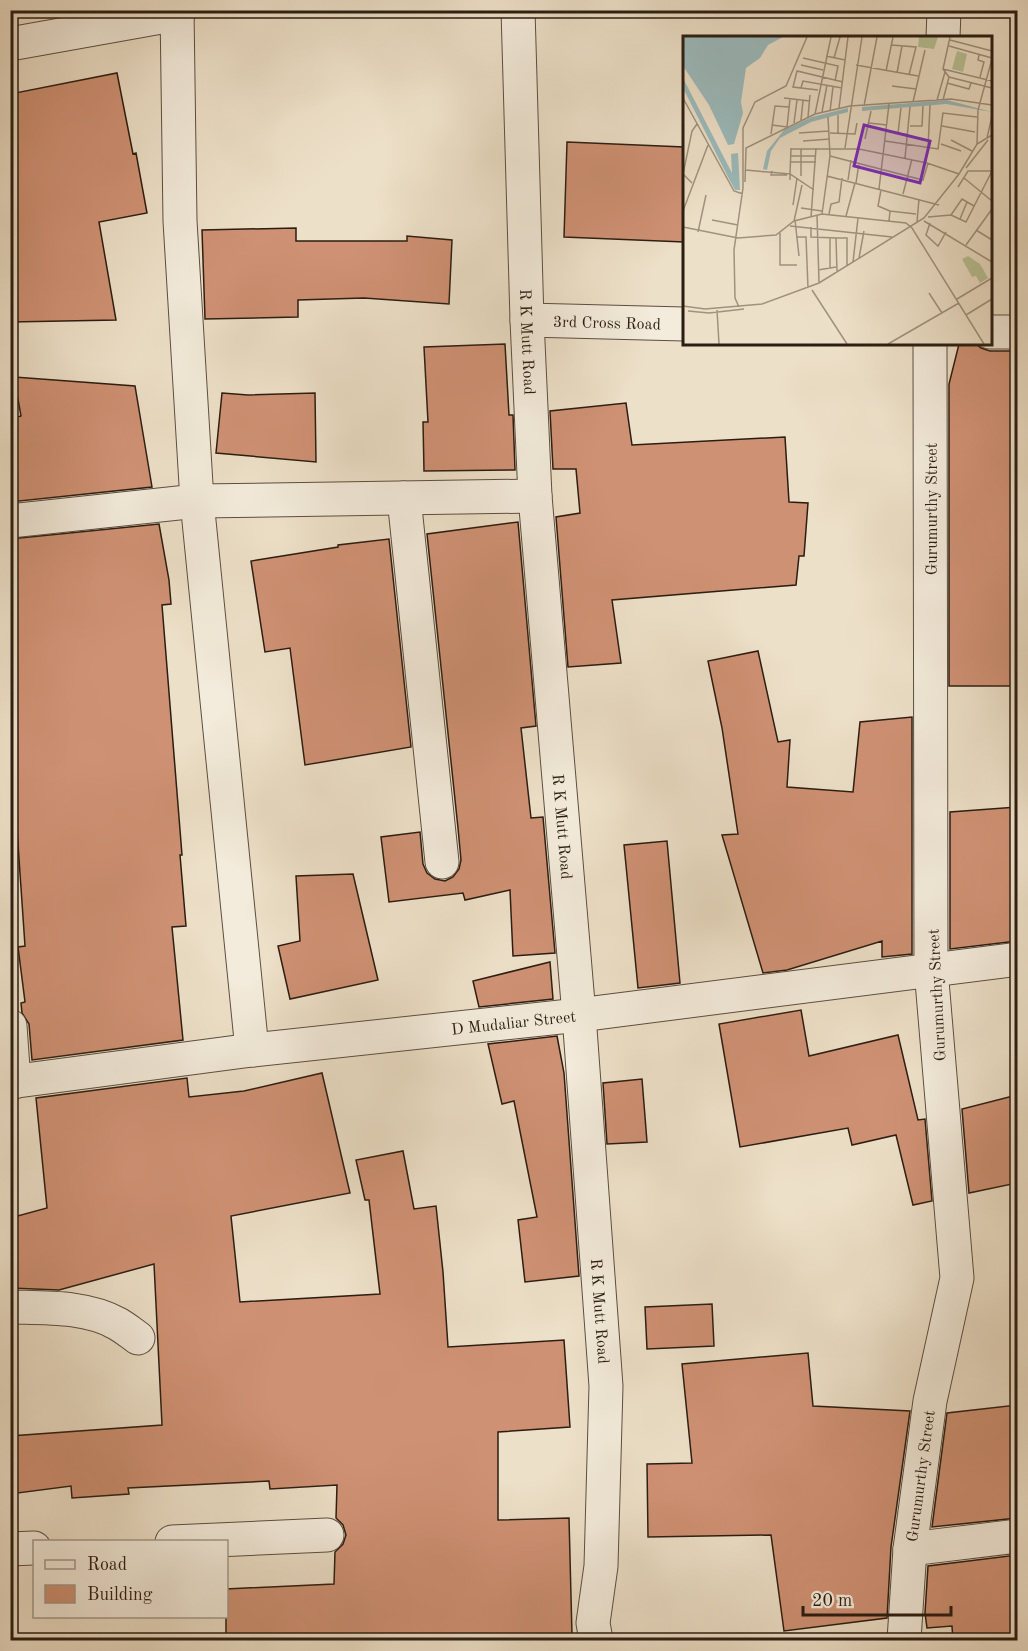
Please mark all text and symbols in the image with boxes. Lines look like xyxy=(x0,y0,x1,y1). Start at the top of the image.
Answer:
inset map xyxy=(683,36,992,345)
street label: R K Mutt Road xyxy=(516,289,536,395)
street label: 3rd Cross Road xyxy=(553,315,661,333)
street label: Gurumurthy Street xyxy=(925,442,941,575)
street label: R K Mutt Road xyxy=(549,773,573,880)
street label: Gurumurthy Street xyxy=(927,928,949,1062)
street label: D Mudaliar Street xyxy=(450,1009,577,1039)
street label: R K Mutt Road xyxy=(587,1258,610,1365)
street label: Gurumurthy Street xyxy=(905,1409,939,1543)
legend xyxy=(33,1540,228,1618)
text: Road xyxy=(87,1556,127,1574)
scale bar xyxy=(803,1579,952,1617)
text: Building xyxy=(87,1586,153,1604)
text: 20 m xyxy=(812,1592,852,1610)

